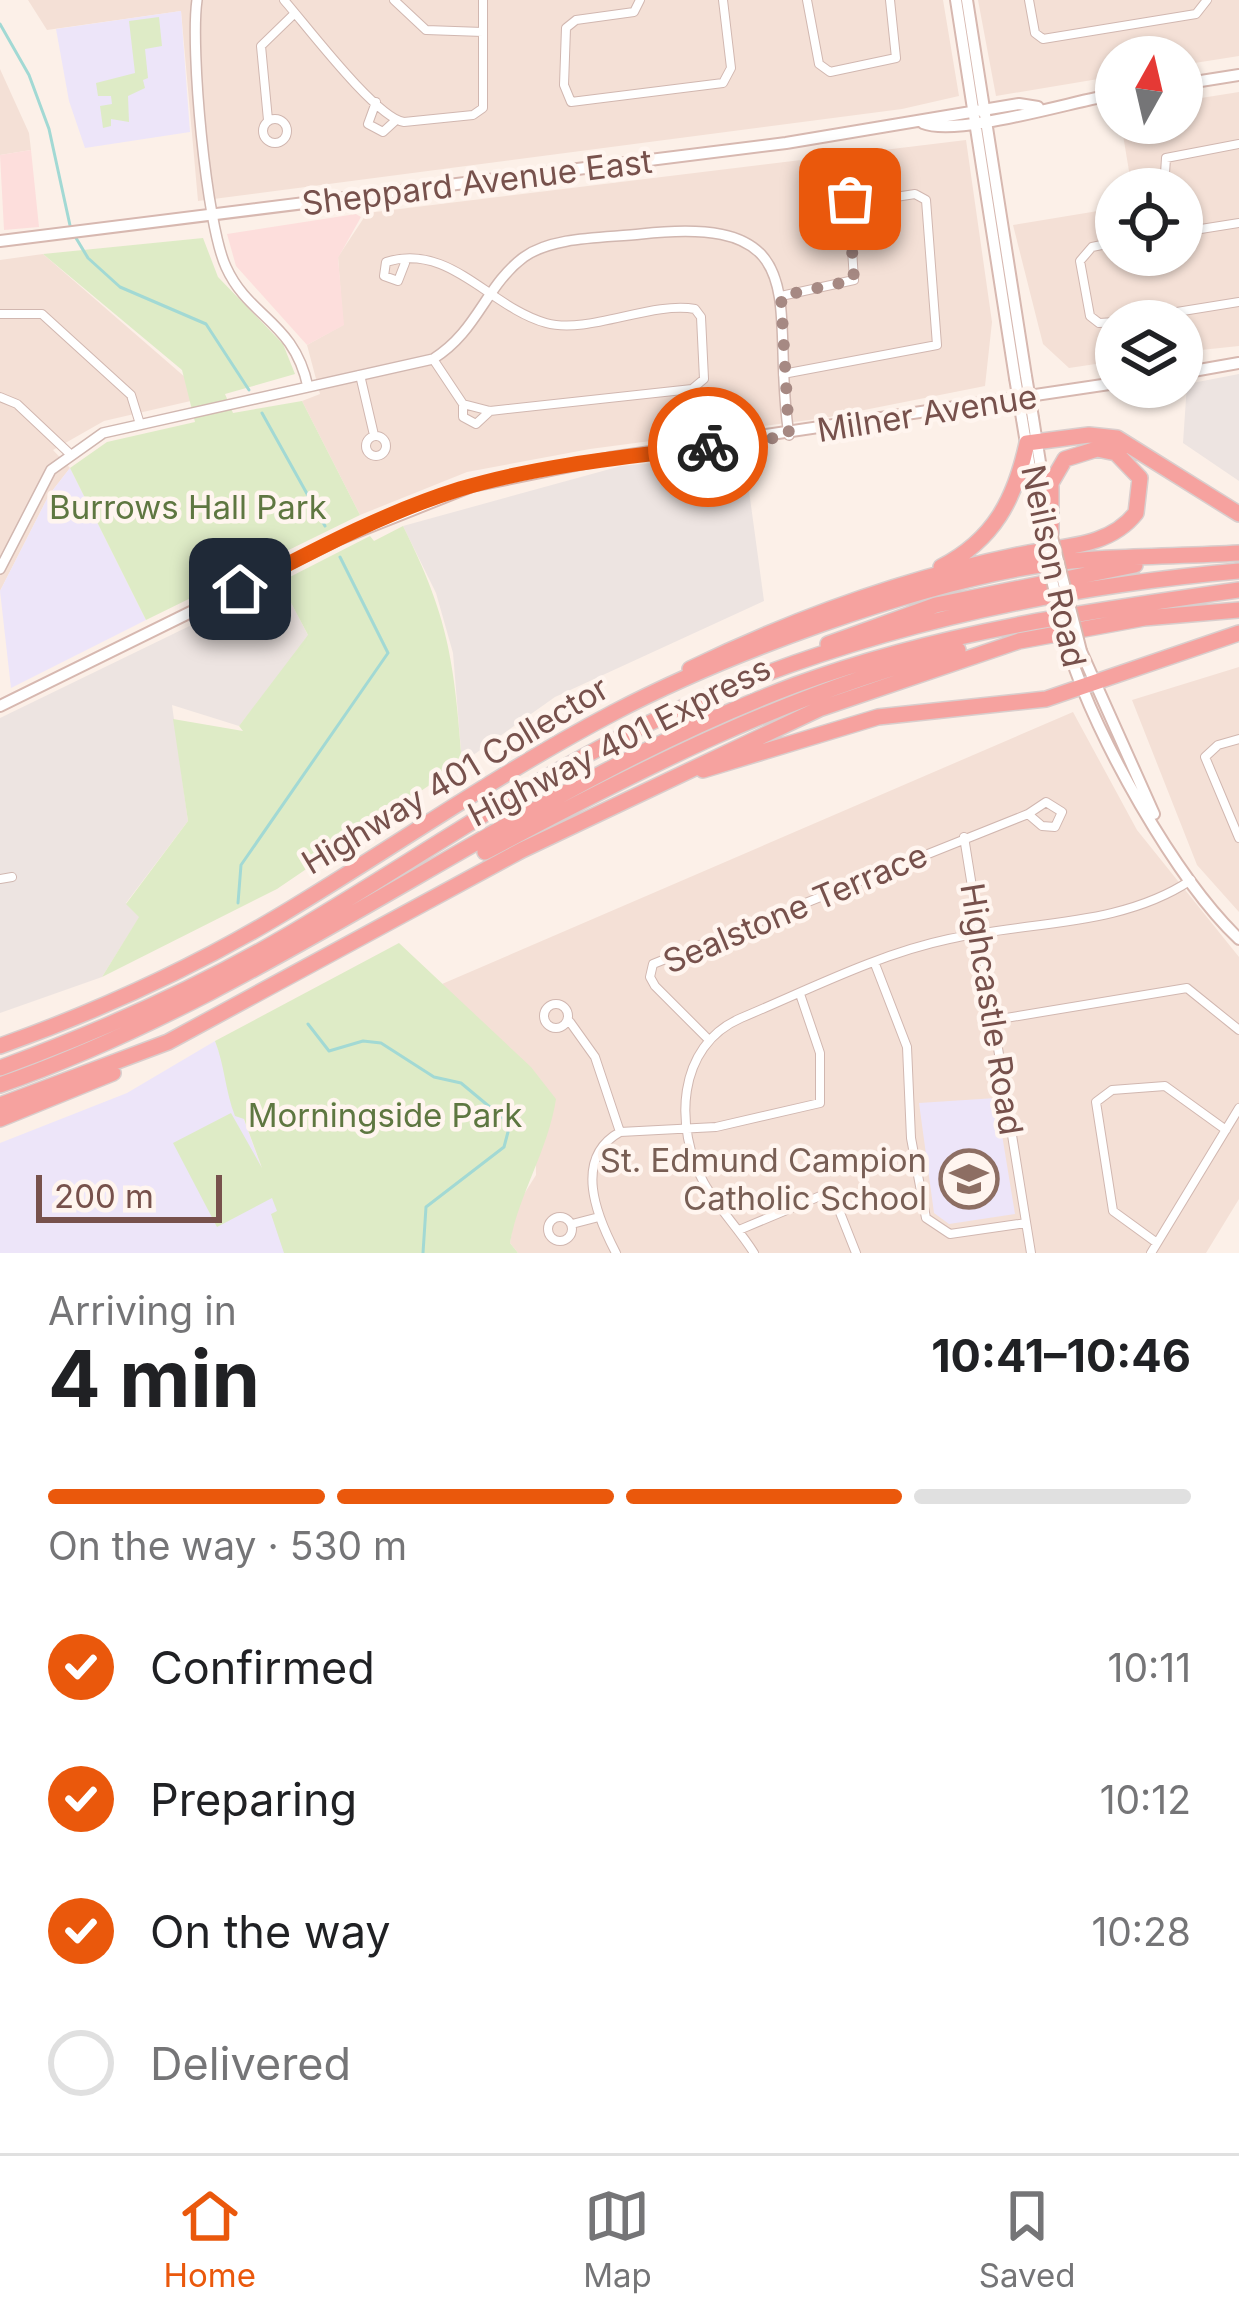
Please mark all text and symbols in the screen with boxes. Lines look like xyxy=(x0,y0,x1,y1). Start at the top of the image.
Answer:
north arrow xyxy=(1095,36,1203,144)
map controls xyxy=(1095,36,1203,408)
street label: Sheppard Avenue East xyxy=(300,141,654,223)
pin xyxy=(799,148,901,250)
icon: bag xyxy=(817,166,883,232)
button: locate xyxy=(1095,168,1203,276)
button: layers xyxy=(1095,300,1203,408)
street label: Milner Avenue xyxy=(814,376,1040,450)
courier xyxy=(648,387,768,507)
icon: bike xyxy=(675,414,741,480)
street label: Neilson Road xyxy=(1013,461,1095,671)
park label: Burrows Hall Park xyxy=(49,487,327,527)
pin xyxy=(189,538,291,640)
icon: home xyxy=(207,556,273,622)
street label: Highway 401 Express xyxy=(461,647,777,835)
street label: Highway 401 Collector xyxy=(294,668,616,882)
street label: Sealstone Terrace xyxy=(657,834,933,982)
street label: Highcastle Road xyxy=(952,880,1032,1138)
park label: Morningside Park xyxy=(248,1095,522,1135)
place label: St. Edmund Campion Catholic School xyxy=(600,1140,927,1218)
school or university icon: St. Edmund Campion Catholic School xyxy=(938,1148,1000,1210)
scale bar xyxy=(36,1169,222,1222)
text: 200 m xyxy=(54,1176,154,1216)
text: Arriving in xyxy=(48,1287,237,1334)
text: 10:41–10:46 xyxy=(931,1328,1191,1383)
text: 4 min xyxy=(48,1331,260,1426)
text: On the way · 530 m xyxy=(48,1522,407,1569)
icon: check xyxy=(48,1634,114,1700)
text: Confirmed xyxy=(150,1640,375,1695)
text: 10:11 xyxy=(1108,1644,1191,1691)
icon: check xyxy=(48,1766,114,1832)
text: Preparing xyxy=(150,1772,357,1827)
text: 10:12 xyxy=(1100,1776,1191,1823)
icon: check xyxy=(48,1898,114,1964)
text: On the way xyxy=(150,1904,391,1959)
text: 10:28 xyxy=(1091,1908,1191,1955)
text: Delivered xyxy=(150,2036,351,2091)
tab: Home xyxy=(164,2183,256,2295)
tab: Map xyxy=(583,2183,652,2295)
tab: Saved xyxy=(979,2183,1075,2295)

